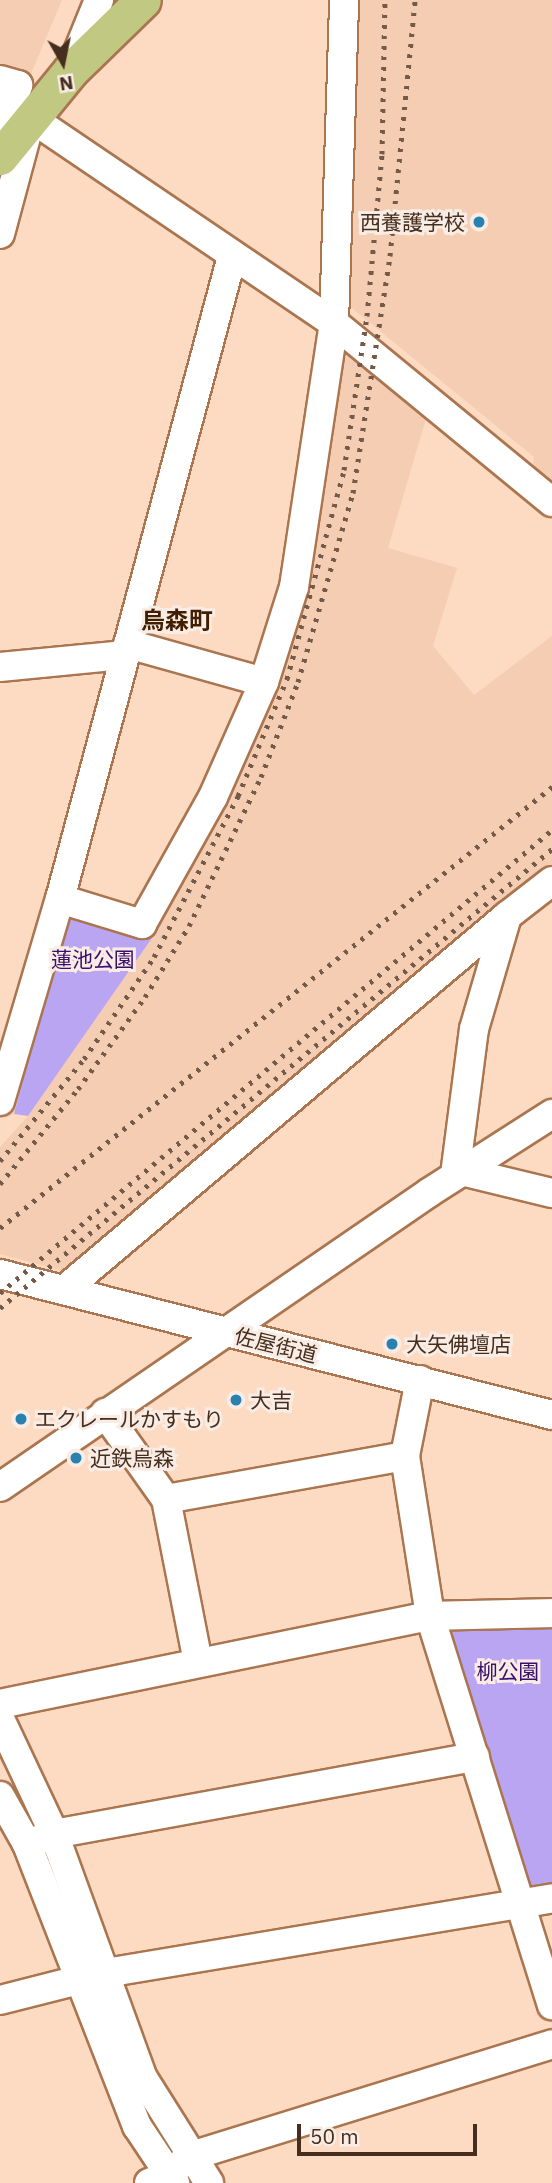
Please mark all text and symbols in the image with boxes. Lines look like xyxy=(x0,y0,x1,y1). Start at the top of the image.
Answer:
north arrow xyxy=(28,28,98,98)
text: N xyxy=(58,71,75,97)
place label: 西養護学校 xyxy=(360,209,465,235)
marker: 西養護学校 xyxy=(471,214,487,230)
district label: 烏森町 xyxy=(141,607,213,635)
park label: 蓮池公園 xyxy=(51,946,135,972)
street label: 佐屋街道 xyxy=(232,1323,320,1367)
place label: 大矢佛壇店 xyxy=(406,1331,511,1357)
marker: 大矢佛壇店 xyxy=(384,1336,400,1352)
place label: 大吉 xyxy=(250,1387,292,1413)
marker: 大吉 xyxy=(228,1392,244,1408)
place label: エクレールかすもり xyxy=(35,1406,224,1432)
marker: エクレールかすもり xyxy=(13,1411,29,1427)
place label: 近鉄烏森 xyxy=(90,1445,174,1471)
marker: 近鉄烏森 xyxy=(68,1450,84,1466)
park label: 柳公園 xyxy=(477,1658,539,1684)
scale bar xyxy=(300,2110,480,2154)
text: 50 m xyxy=(310,2122,359,2150)

